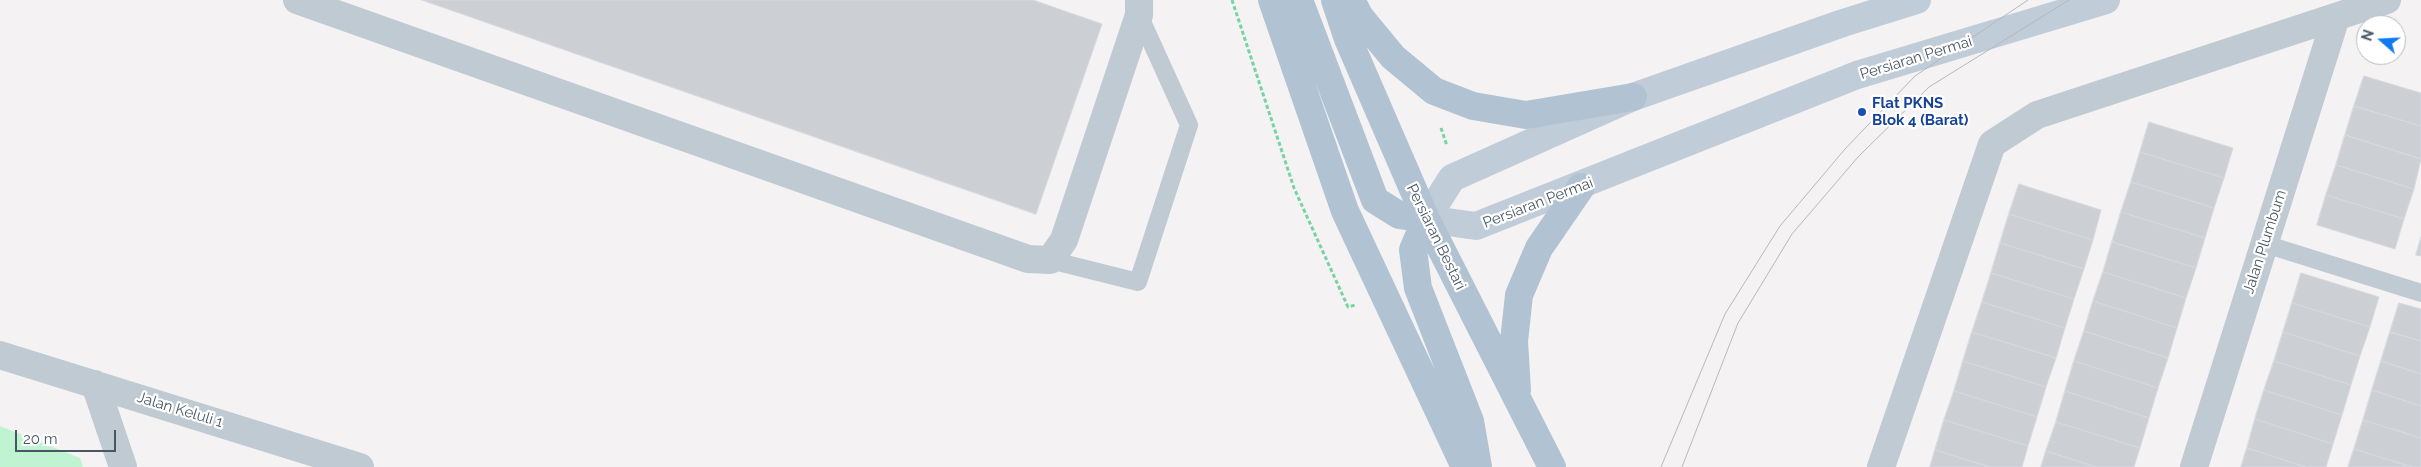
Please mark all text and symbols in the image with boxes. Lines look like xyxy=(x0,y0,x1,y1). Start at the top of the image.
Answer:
north arrow xyxy=(2356,15,2406,65)
text: N xyxy=(2358,28,2377,43)
street label: Persiaran Permai xyxy=(1858,32,1974,84)
place label: Flat PKNS Blok 4 (Barat) xyxy=(1872,94,1968,129)
marker: Flat PKNS Blok 4 (Barat) xyxy=(1856,106,1868,118)
street label: Persiaran Permai xyxy=(1480,174,1596,232)
street label: Persiaran Bestari xyxy=(1403,181,1469,293)
street label: Jalan Plumbum xyxy=(2240,188,2290,296)
street label: Jalan Keluli 1 xyxy=(135,388,225,432)
scale bar xyxy=(18,420,119,452)
text: 20 m xyxy=(23,430,58,448)

